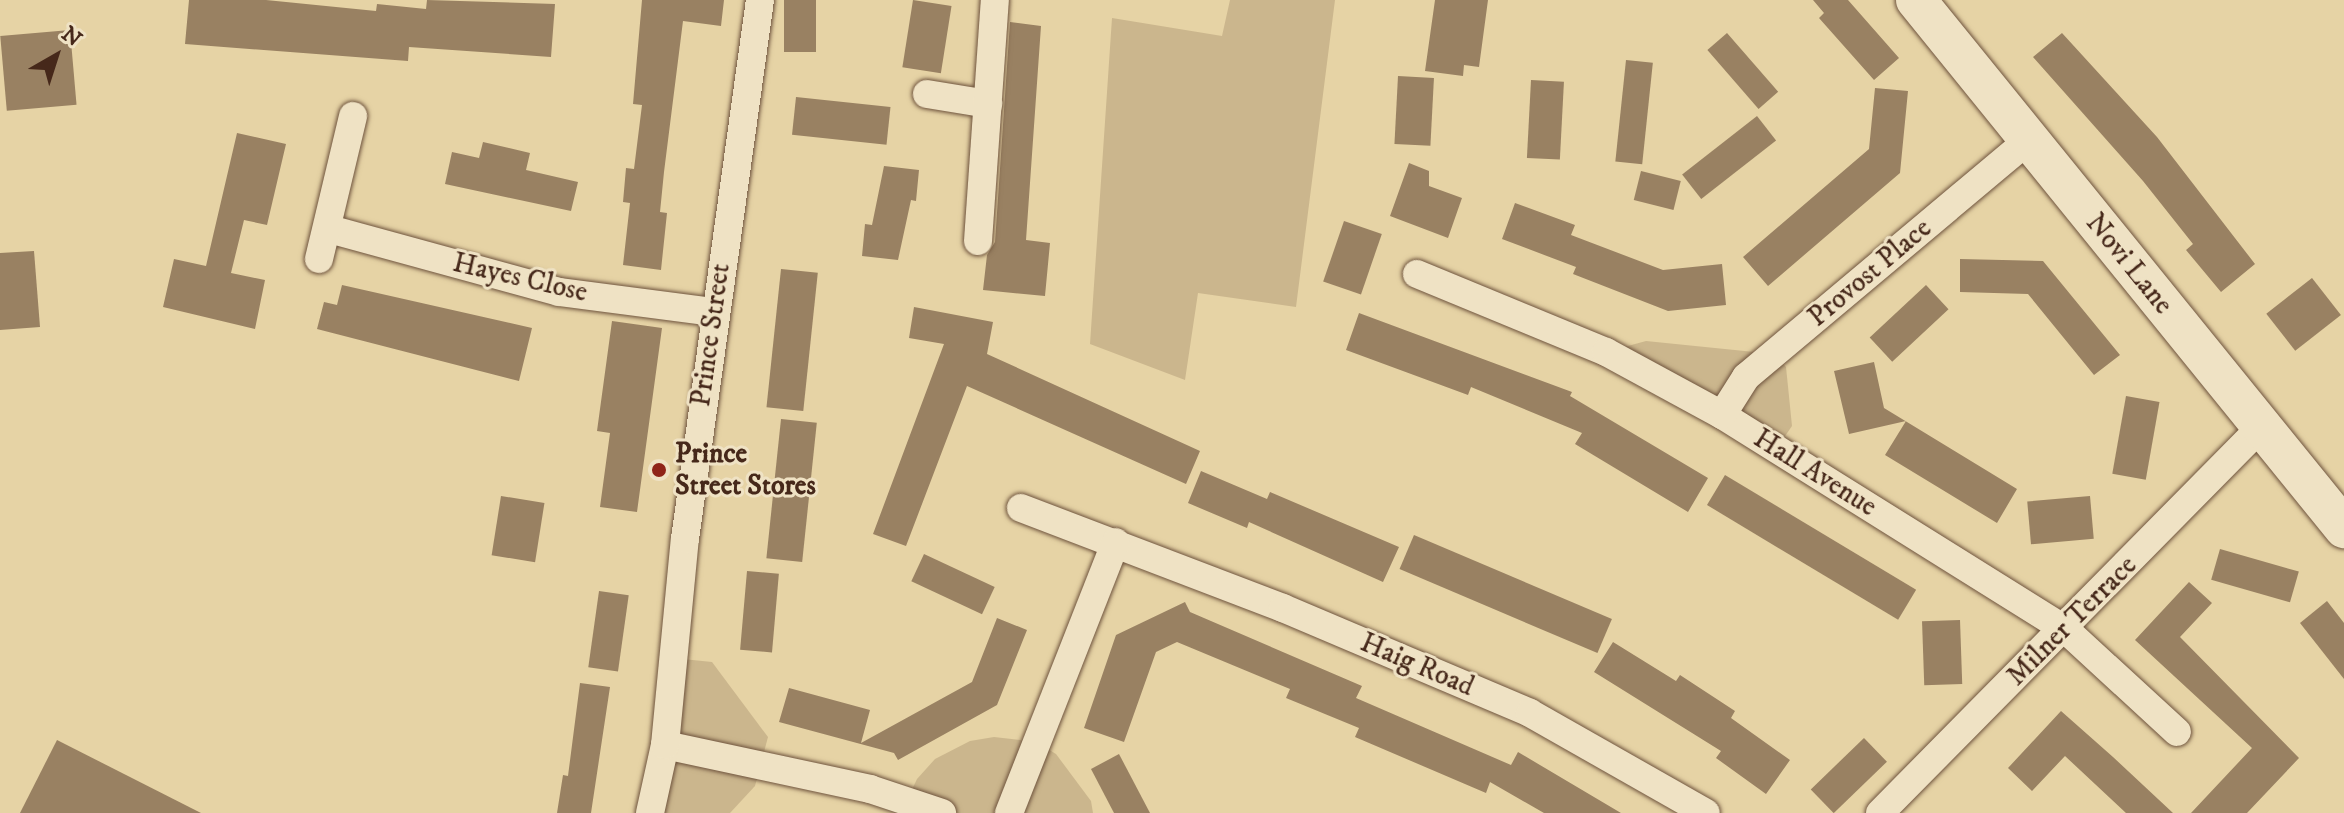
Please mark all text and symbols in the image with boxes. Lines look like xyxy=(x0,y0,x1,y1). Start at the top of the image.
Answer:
north arrow xyxy=(16,16,96,96)
text: N xyxy=(56,21,87,53)
street label: Novi Lane xyxy=(2078,207,2180,321)
street label: Provost Place xyxy=(1802,212,1938,334)
street label: Hayes Close xyxy=(449,246,591,310)
street label: Prince Street xyxy=(684,261,738,409)
street label: Hall Avenue xyxy=(1747,422,1883,524)
place label: Prince Street Stores xyxy=(675,437,816,503)
marker: Prince Street Stores xyxy=(650,461,668,479)
street label: Milner Terrace xyxy=(2000,549,2144,693)
street label: Haig Road xyxy=(1355,626,1479,704)

